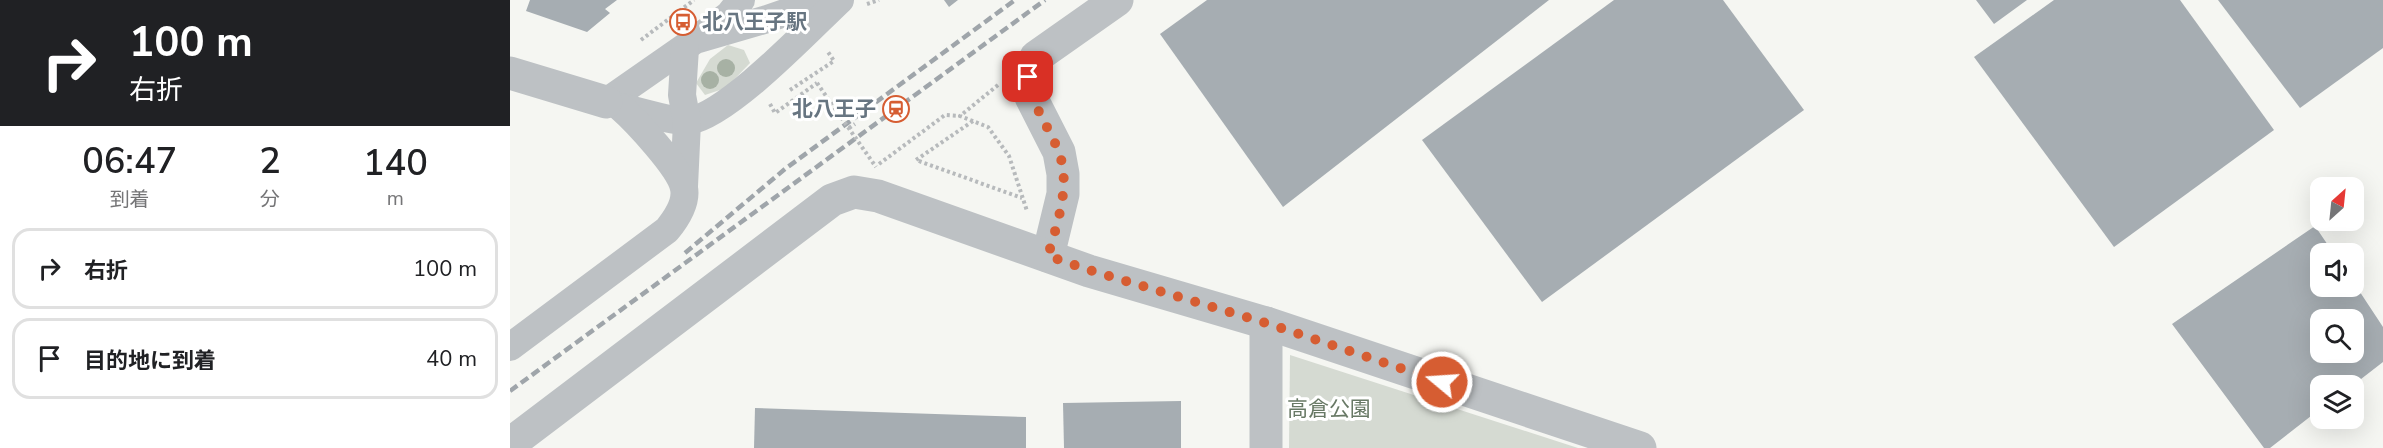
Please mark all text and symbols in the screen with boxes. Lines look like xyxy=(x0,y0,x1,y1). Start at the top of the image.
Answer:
bus stop icon: 北八王子駅 xyxy=(668,7,698,37)
place label: 北八王子駅 xyxy=(702,8,807,36)
text: 100 m xyxy=(129,14,253,71)
icon: right xyxy=(30,24,108,102)
pin xyxy=(1002,51,1053,102)
icon: arrive xyxy=(1011,60,1044,93)
text: 右折 xyxy=(129,72,183,109)
station icon: 北八王子 xyxy=(881,94,911,124)
place label: 北八王子 xyxy=(792,95,876,123)
text: 06:47 xyxy=(82,137,177,186)
text: 2 xyxy=(259,137,281,186)
text: 140 xyxy=(363,139,428,188)
north arrow xyxy=(2310,177,2364,231)
map controls xyxy=(2310,177,2364,429)
text: m xyxy=(387,185,404,212)
text: 到着 xyxy=(110,186,150,213)
text: 分 xyxy=(260,186,280,213)
button: sound xyxy=(2310,243,2364,297)
icon: right xyxy=(33,252,66,285)
text: 100 m xyxy=(413,254,477,284)
text: 右折 xyxy=(84,256,128,286)
button: search xyxy=(2310,309,2364,363)
icon: arrive xyxy=(33,342,66,375)
text: 40 m xyxy=(426,344,477,374)
text: 目的地に到着 xyxy=(84,346,216,376)
position arrow xyxy=(1410,350,1474,414)
button: layers xyxy=(2310,375,2364,429)
park label: 高倉公園 xyxy=(1287,395,1371,423)

